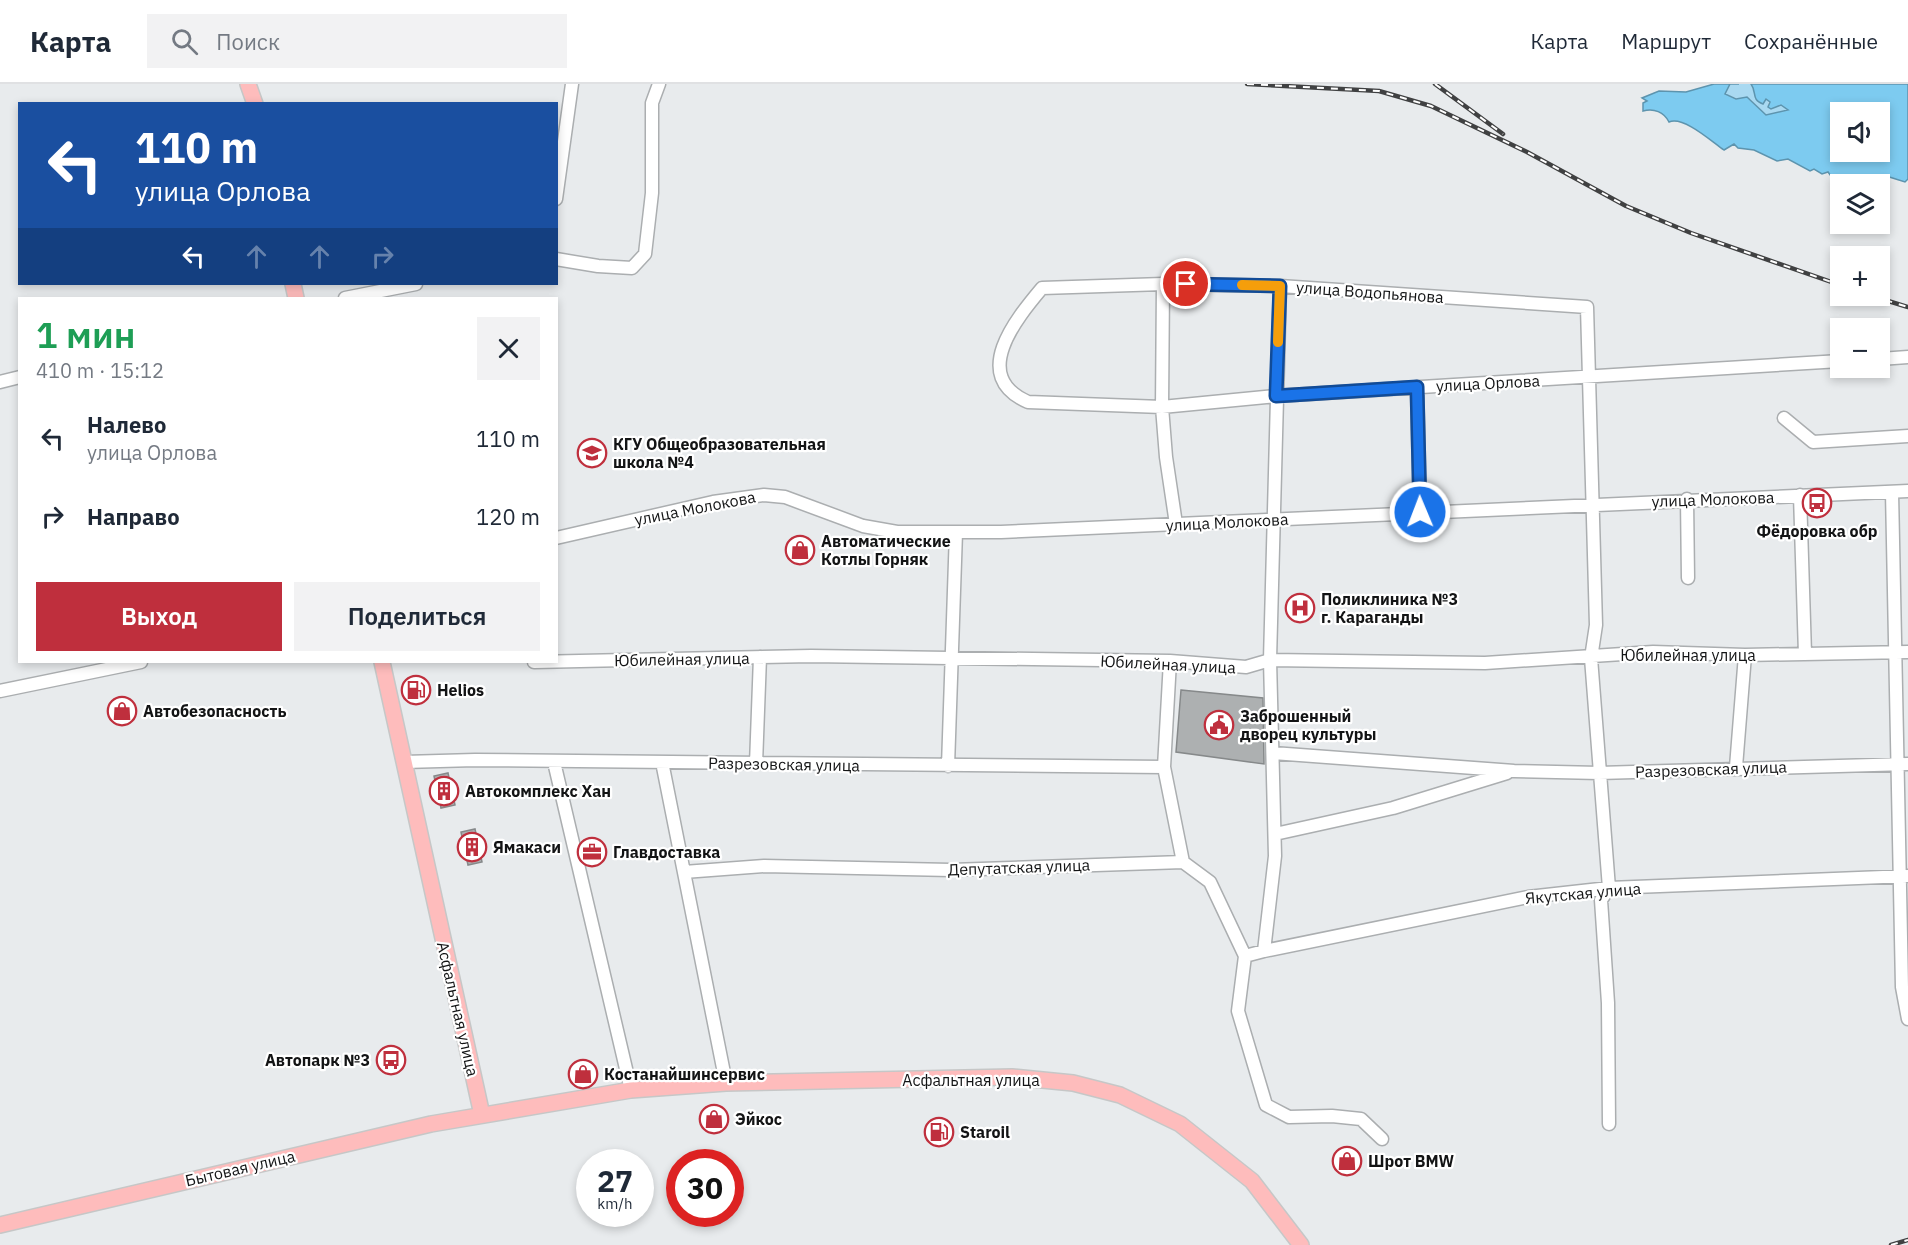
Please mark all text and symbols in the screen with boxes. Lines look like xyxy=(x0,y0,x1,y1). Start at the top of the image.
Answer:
search box xyxy=(147,14,567,68)
text: Карта xyxy=(30,23,111,60)
icon: search xyxy=(168,25,201,58)
text: Поиск xyxy=(216,27,280,56)
text: Карта xyxy=(1530,27,1588,55)
text: Маршрут xyxy=(1621,27,1711,55)
text: Сохранённые xyxy=(1744,27,1878,55)
map controls xyxy=(1830,102,1890,378)
button: sound xyxy=(1830,102,1890,162)
text: 110 m xyxy=(135,120,258,175)
icon: left xyxy=(36,126,114,204)
text: улица Орлова xyxy=(135,173,311,208)
button: layers xyxy=(1830,174,1890,234)
icon: left xyxy=(177,240,210,273)
icon: ahead xyxy=(240,240,273,273)
icon: ahead xyxy=(303,240,336,273)
icon: right xyxy=(366,240,399,273)
button: + xyxy=(1830,246,1890,306)
pin xyxy=(1160,258,1211,309)
icon: arrive xyxy=(1169,267,1202,300)
street label: улица Водопьянова xyxy=(1296,277,1445,307)
text: 1 мин xyxy=(36,311,135,358)
button: close xyxy=(477,317,540,380)
button: − xyxy=(1830,318,1890,378)
text: 410 m · 15:12 xyxy=(36,357,164,384)
street label: улица Орлова xyxy=(1436,370,1541,396)
text: Налево xyxy=(87,410,166,439)
icon: left xyxy=(36,422,69,455)
text: 110 m xyxy=(476,424,540,453)
place label: КГУ Общеобразовательная школа №4 xyxy=(613,434,826,472)
school or university icon: КГУ Общеобразовательная школа №4 xyxy=(576,437,608,469)
text: улица Орлова xyxy=(87,439,217,466)
position arrow xyxy=(1388,480,1452,544)
street label: улица Молокова xyxy=(633,486,758,530)
street label: улица Молокова xyxy=(1651,487,1775,511)
bus stop icon: Фёдоровка обр xyxy=(1801,487,1833,519)
icon: right xyxy=(36,500,69,533)
text: Направо xyxy=(87,502,180,531)
text: 120 m xyxy=(476,502,540,531)
street label: улица Молокова xyxy=(1165,509,1289,535)
place label: Фёдоровка обр xyxy=(1757,521,1878,541)
place label: Автоматические Котлы Горняк xyxy=(821,531,951,569)
shop icon: Автоматические Котлы Горняк xyxy=(784,534,816,566)
button: Выход xyxy=(36,582,282,651)
button: Поделиться xyxy=(294,582,540,651)
place label: Поликлиника №3 г. Караганды xyxy=(1321,589,1458,627)
hospital icon: Поликлиника №3 г. Караганды xyxy=(1284,592,1316,624)
street label: Юбилейная улица xyxy=(1620,645,1756,665)
street label: Юбилейная улица xyxy=(614,648,750,670)
street label: Юбилейная улица xyxy=(1100,650,1237,678)
fuel station icon: Helios xyxy=(400,674,432,706)
place label: Helios xyxy=(437,680,484,700)
shop icon: Автобезопасность xyxy=(106,695,138,727)
place label: Автобезопасность xyxy=(143,701,286,721)
place label: Заброшенный дворец культуры xyxy=(1240,706,1377,744)
public building icon: Заброшенный дворец культуры xyxy=(1203,709,1235,741)
street label: Разрезовская улица xyxy=(708,753,861,775)
street label: Разрезовская улица xyxy=(1635,756,1788,782)
building icon: Автокомплекс Хан xyxy=(428,775,460,807)
place label: Автокомплекс Хан xyxy=(465,781,611,801)
building icon: Ямакаси xyxy=(456,831,488,863)
office icon: Главдоставка xyxy=(576,836,608,868)
place label: Ямакаси xyxy=(493,837,561,857)
place label: Главдоставка xyxy=(613,842,720,862)
street label: Депутатская улица xyxy=(947,855,1091,879)
street label: Якутская улица xyxy=(1524,878,1642,908)
street label: Асфальтная улица xyxy=(433,940,483,1079)
bus stop icon: Автопарк №3 xyxy=(375,1044,407,1076)
place label: Автопарк №3 xyxy=(265,1050,370,1070)
shop icon: Костанайшинсервис xyxy=(567,1058,599,1090)
place label: Костанайшинсервис xyxy=(604,1064,765,1084)
street label: Асфальтная улица xyxy=(902,1070,1040,1090)
shop icon: Эйкос xyxy=(698,1103,730,1135)
place label: Эйкос xyxy=(735,1109,782,1129)
fuel station icon: Staroil xyxy=(923,1116,955,1148)
place label: Staroil xyxy=(960,1122,1010,1142)
shop icon: Шрот BMW xyxy=(1331,1145,1363,1177)
street label: Бытовая улица xyxy=(183,1146,297,1190)
speed limit sign: 30 xyxy=(666,1149,744,1227)
place label: Шрот BMW xyxy=(1368,1151,1455,1171)
text: 27 xyxy=(597,1161,633,1200)
text: km/h xyxy=(597,1194,633,1213)

